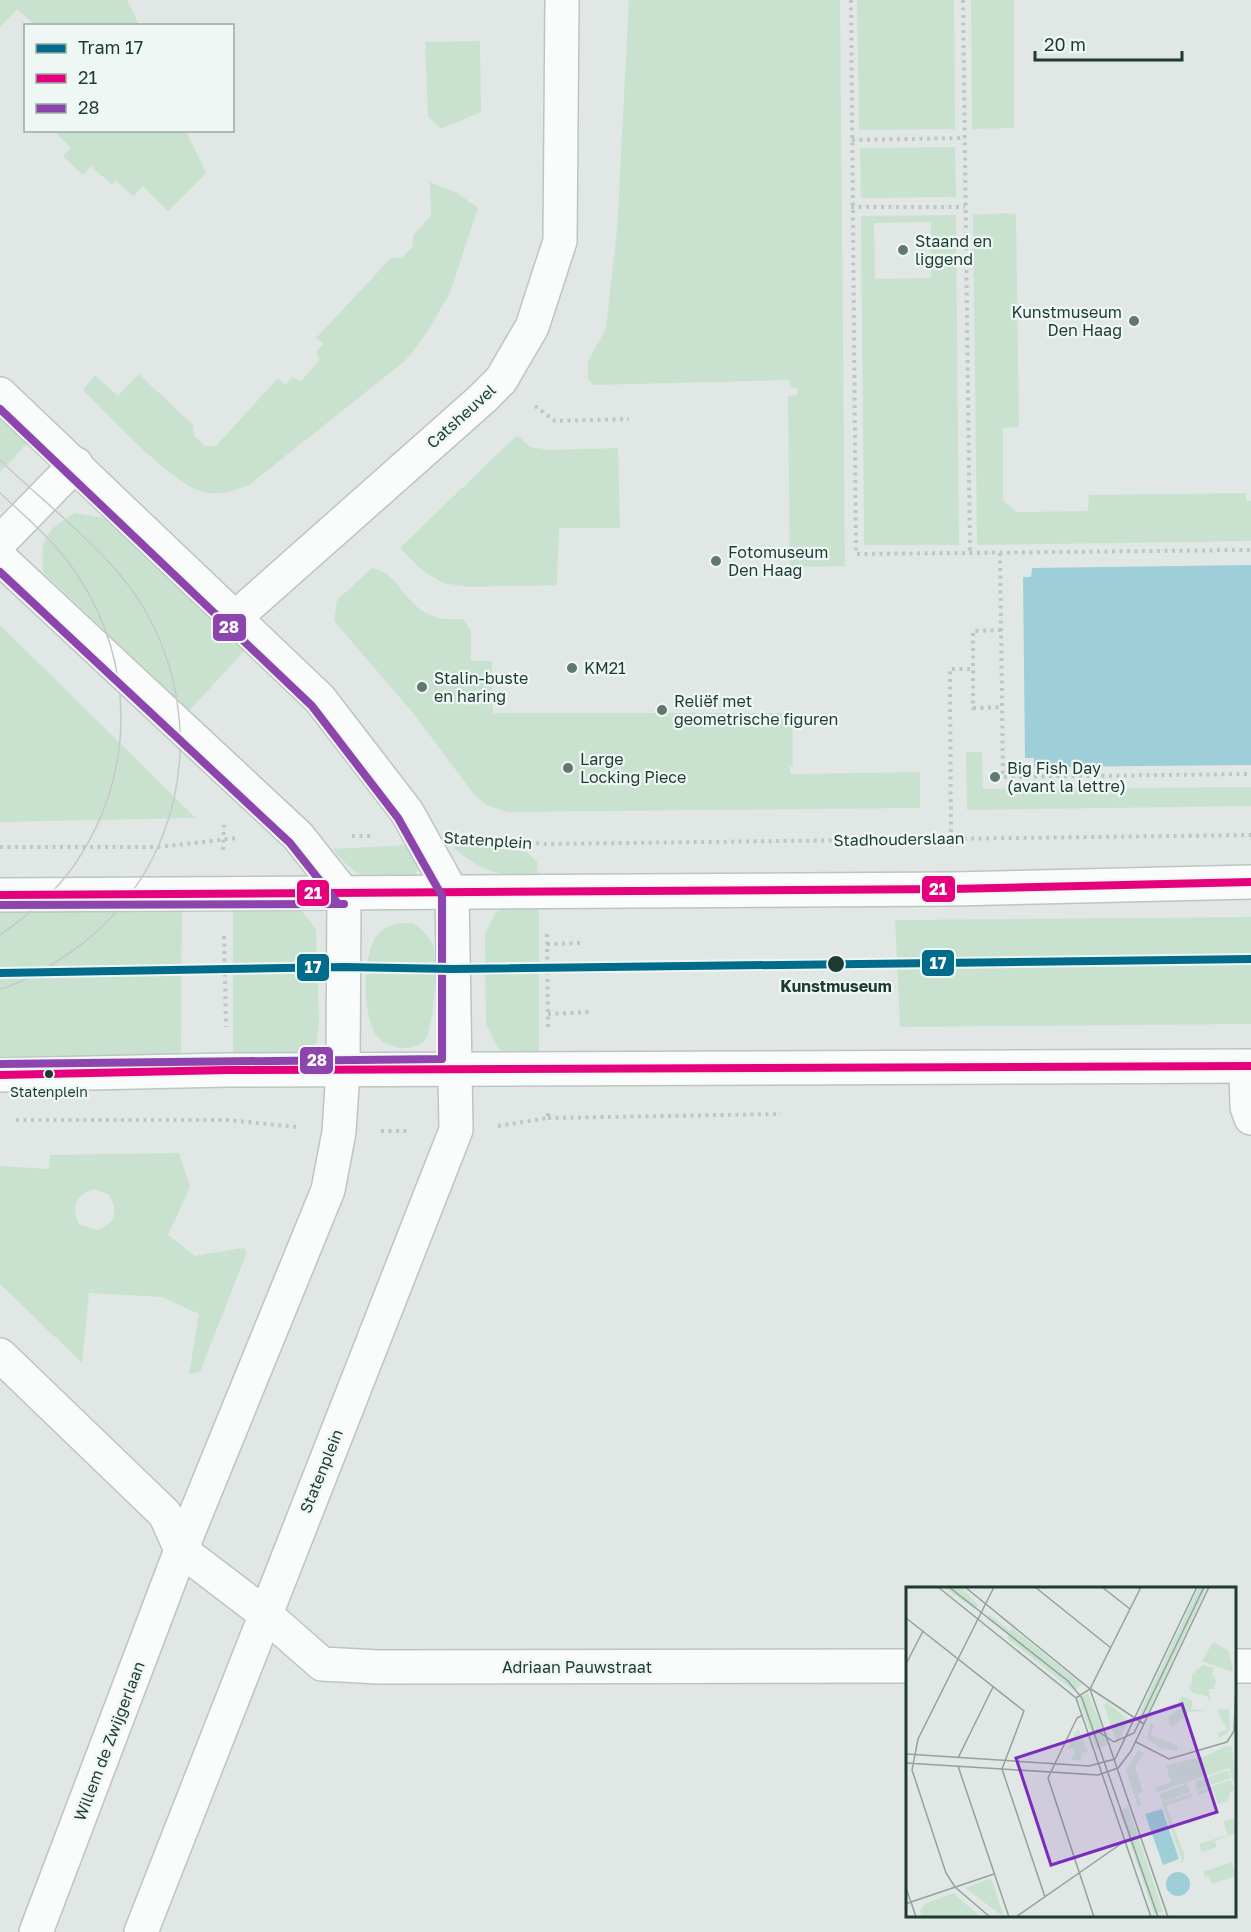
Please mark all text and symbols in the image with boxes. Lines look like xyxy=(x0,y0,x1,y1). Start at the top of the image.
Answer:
legend xyxy=(24,24,234,132)
scale bar xyxy=(1035,24,1182,62)
text: 20 m xyxy=(1044,33,1086,55)
text: Tram 17 xyxy=(78,36,143,58)
text: 21 xyxy=(78,66,97,88)
text: 28 xyxy=(78,96,99,118)
place label: Staand en liggend xyxy=(915,231,992,269)
marker: Staand en liggend xyxy=(896,243,910,257)
place label: Kunstmuseum Den Haag xyxy=(1011,302,1122,340)
marker: Kunstmuseum Den Haag xyxy=(1127,314,1141,328)
street label: Catsheuvel xyxy=(422,380,500,452)
place label: Fotomuseum Den Haag xyxy=(728,542,828,580)
marker: Fotomuseum Den Haag xyxy=(709,554,723,568)
line badge: 28 xyxy=(212,613,247,642)
text: 28 xyxy=(219,617,239,637)
place label: KM21 xyxy=(584,658,626,678)
marker: KM21 xyxy=(565,661,579,675)
place label: Stalin-buste en haring xyxy=(434,668,528,706)
marker: Stalin-buste en haring xyxy=(415,680,429,694)
place label: Reliëf met geometrische figuren xyxy=(674,691,838,729)
marker: Reliëf met geometrische figuren xyxy=(655,703,669,717)
place label: Large Locking Piece xyxy=(580,749,686,787)
place label: Big Fish Day (avant la lettre) xyxy=(1007,758,1126,796)
marker: Large Locking Piece xyxy=(561,761,575,775)
marker: Big Fish Day (avant la lettre) xyxy=(988,770,1002,784)
street label: Statenplein xyxy=(443,827,533,853)
street label: Stadhouderslaan xyxy=(833,828,965,850)
line badge: 21 xyxy=(921,875,956,903)
line badge: 21 xyxy=(296,879,330,907)
text: 21 xyxy=(929,879,947,899)
text: 21 xyxy=(304,883,322,903)
line badge: 17 xyxy=(921,949,955,977)
line badge: 17 xyxy=(296,953,330,982)
text: 17 xyxy=(930,953,947,973)
marker: Kunstmuseum xyxy=(826,954,846,974)
text: 17 xyxy=(305,957,322,977)
place label: Kunstmuseum xyxy=(780,976,892,996)
line badge: 28 xyxy=(299,1046,334,1075)
text: 28 xyxy=(307,1050,327,1070)
marker: Statenplein xyxy=(43,1068,55,1080)
place label: Statenplein xyxy=(10,1083,88,1100)
street label: Statenplein xyxy=(295,1426,347,1516)
inset map xyxy=(906,1587,1236,1917)
street label: Adriaan Pauwstraat xyxy=(502,1657,652,1677)
street label: Willem de Zwijgerlaan xyxy=(69,1658,149,1824)

